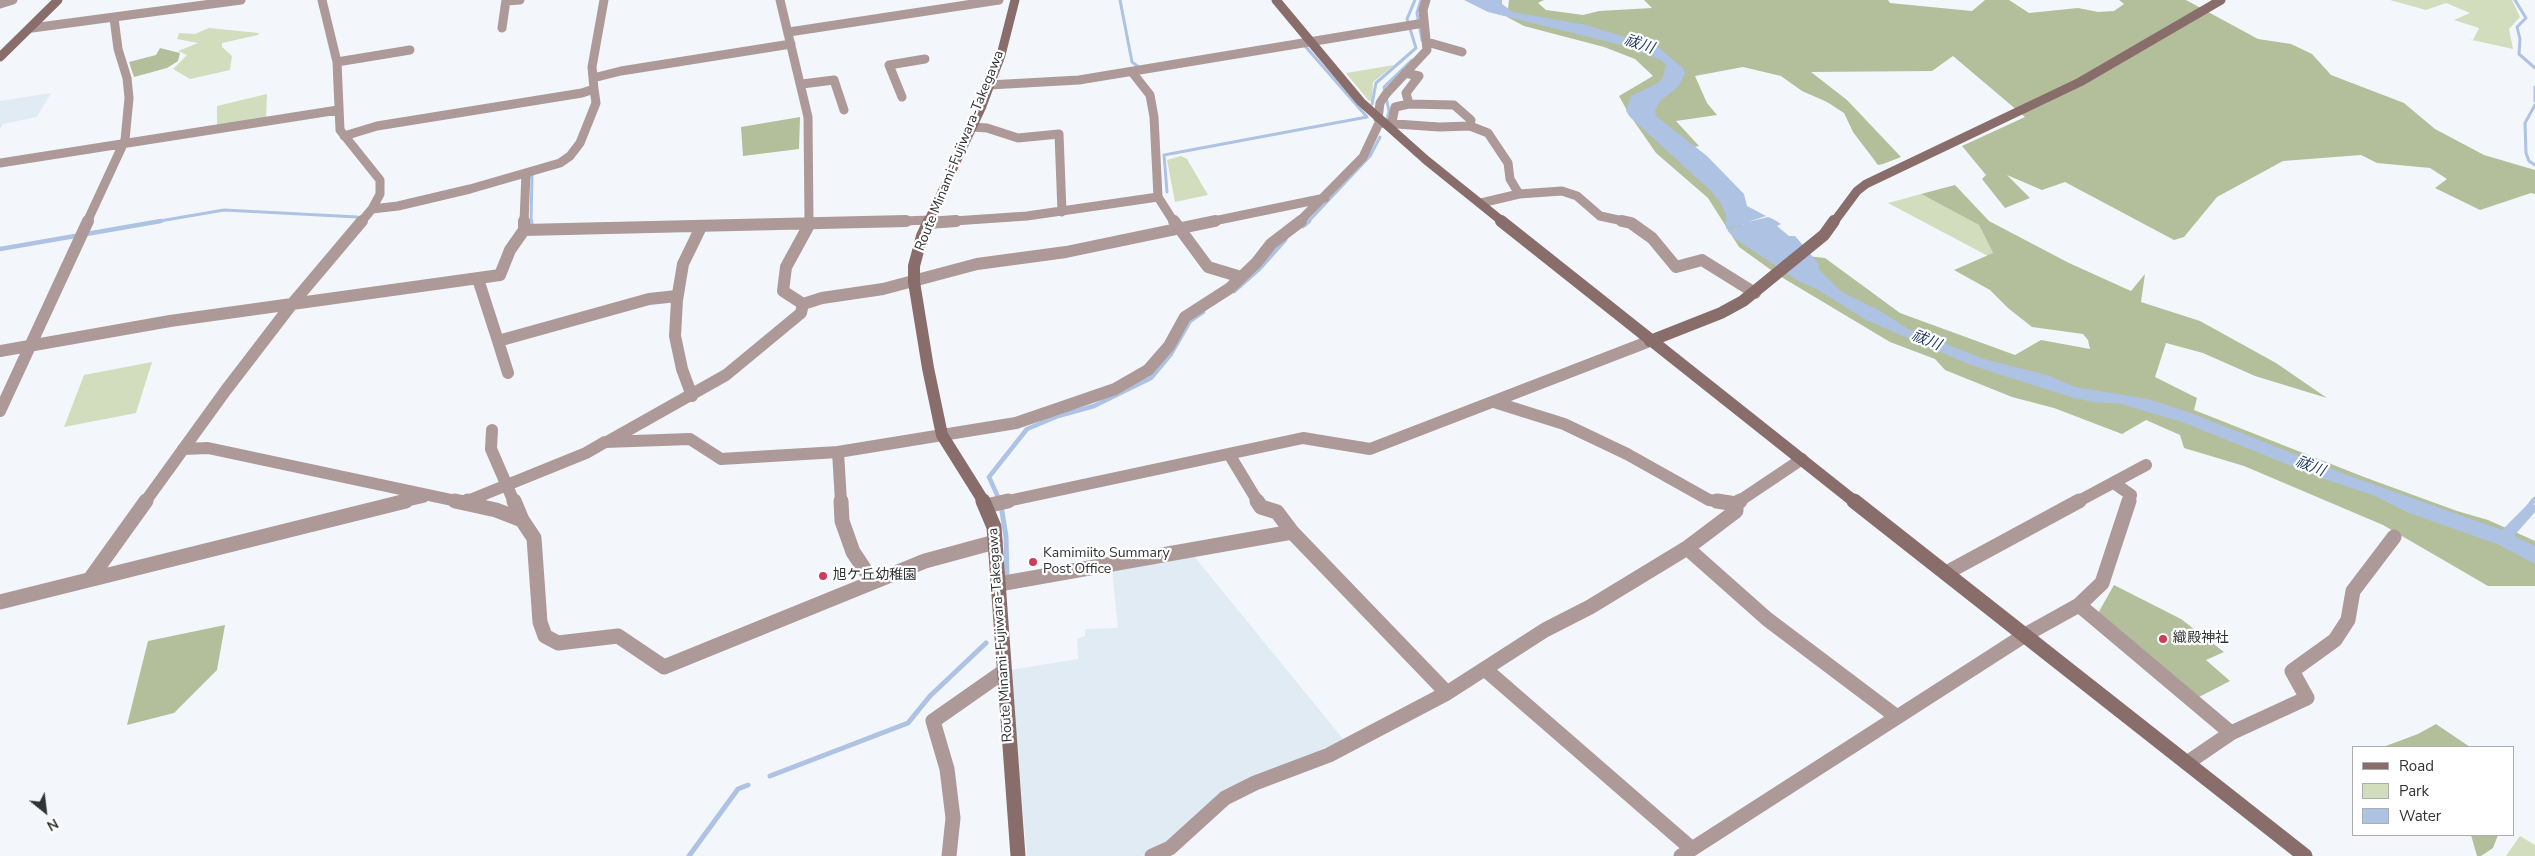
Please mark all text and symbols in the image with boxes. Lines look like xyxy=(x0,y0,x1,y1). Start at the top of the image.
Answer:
water label: 祓川 xyxy=(1622,32,1656,58)
street label: Route Minami-Fujiwara-Takegawa xyxy=(912,48,1008,254)
water label: 祓川 xyxy=(1909,327,1943,355)
water label: 祓川 xyxy=(2293,453,2327,481)
street label: Route Minami-Fujiwara-Takegawa xyxy=(985,527,1017,743)
place label: Kamimiito Summary Post Office xyxy=(1043,546,1170,578)
marker: Kamimiito Summary Post Office xyxy=(1027,556,1039,568)
place label: 旭ケ丘幼稚園 xyxy=(833,568,917,584)
marker: 旭ケ丘幼稚園 xyxy=(817,570,829,582)
place label: 織殿神社 xyxy=(2173,631,2229,647)
marker: 織殿神社 xyxy=(2157,633,2169,645)
legend xyxy=(2352,746,2515,836)
text: Road xyxy=(2399,756,2434,776)
text: Park xyxy=(2399,781,2429,801)
north arrow xyxy=(20,786,70,836)
text: Water xyxy=(2399,806,2441,826)
text: N xyxy=(43,814,62,835)

